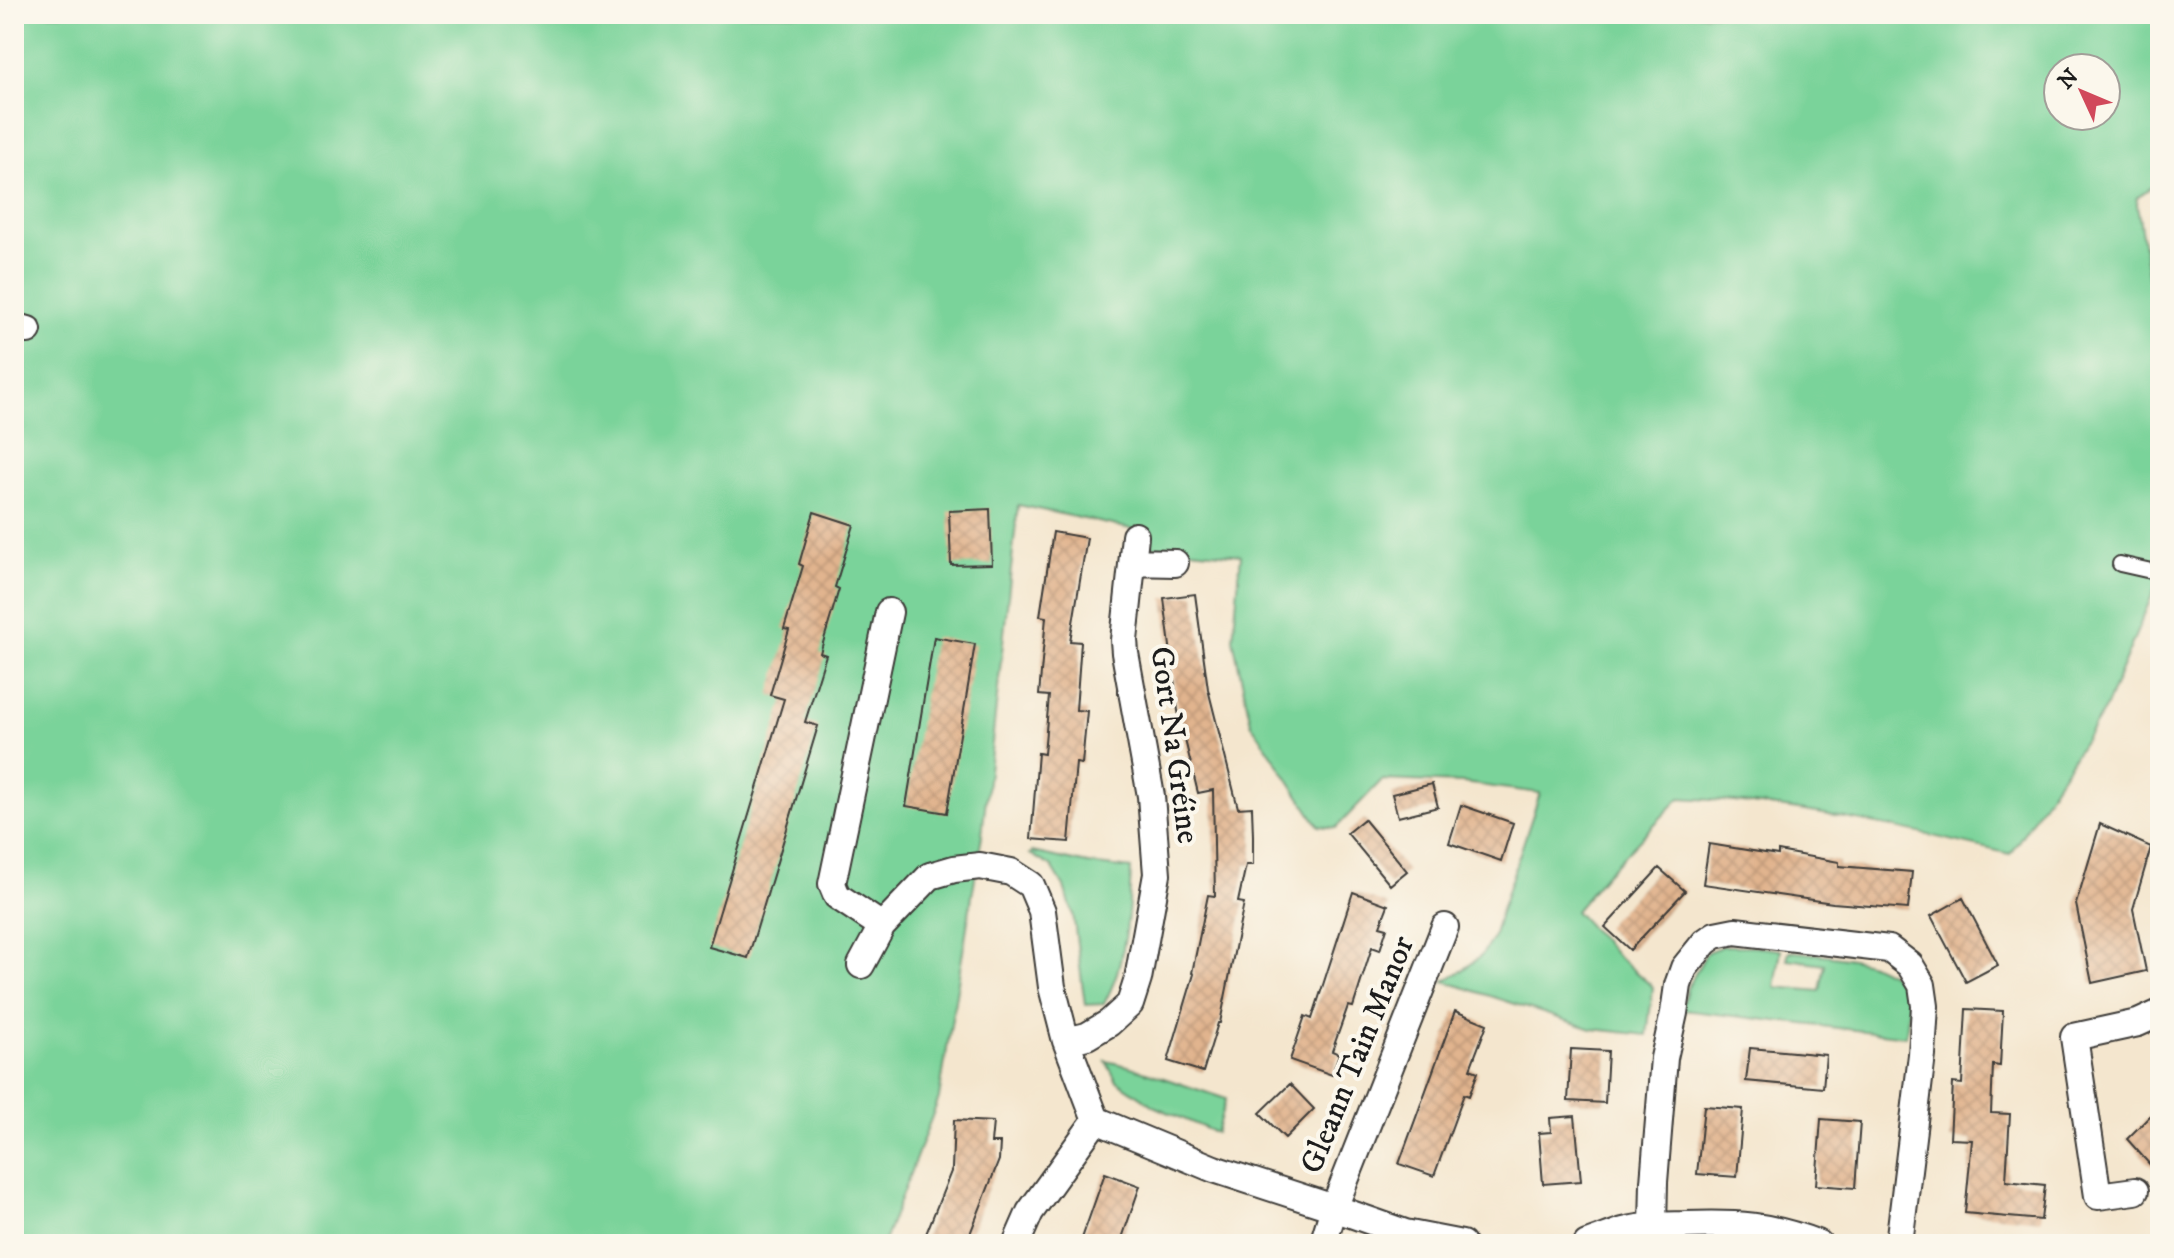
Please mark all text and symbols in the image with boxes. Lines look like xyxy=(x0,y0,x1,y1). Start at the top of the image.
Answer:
north arrow xyxy=(2042,52,2122,132)
text: N xyxy=(2053,63,2085,95)
street label: Gort Na Gréine xyxy=(1140,644,1208,846)
street label: Gleann Tain Manor xyxy=(1292,930,1424,1180)

